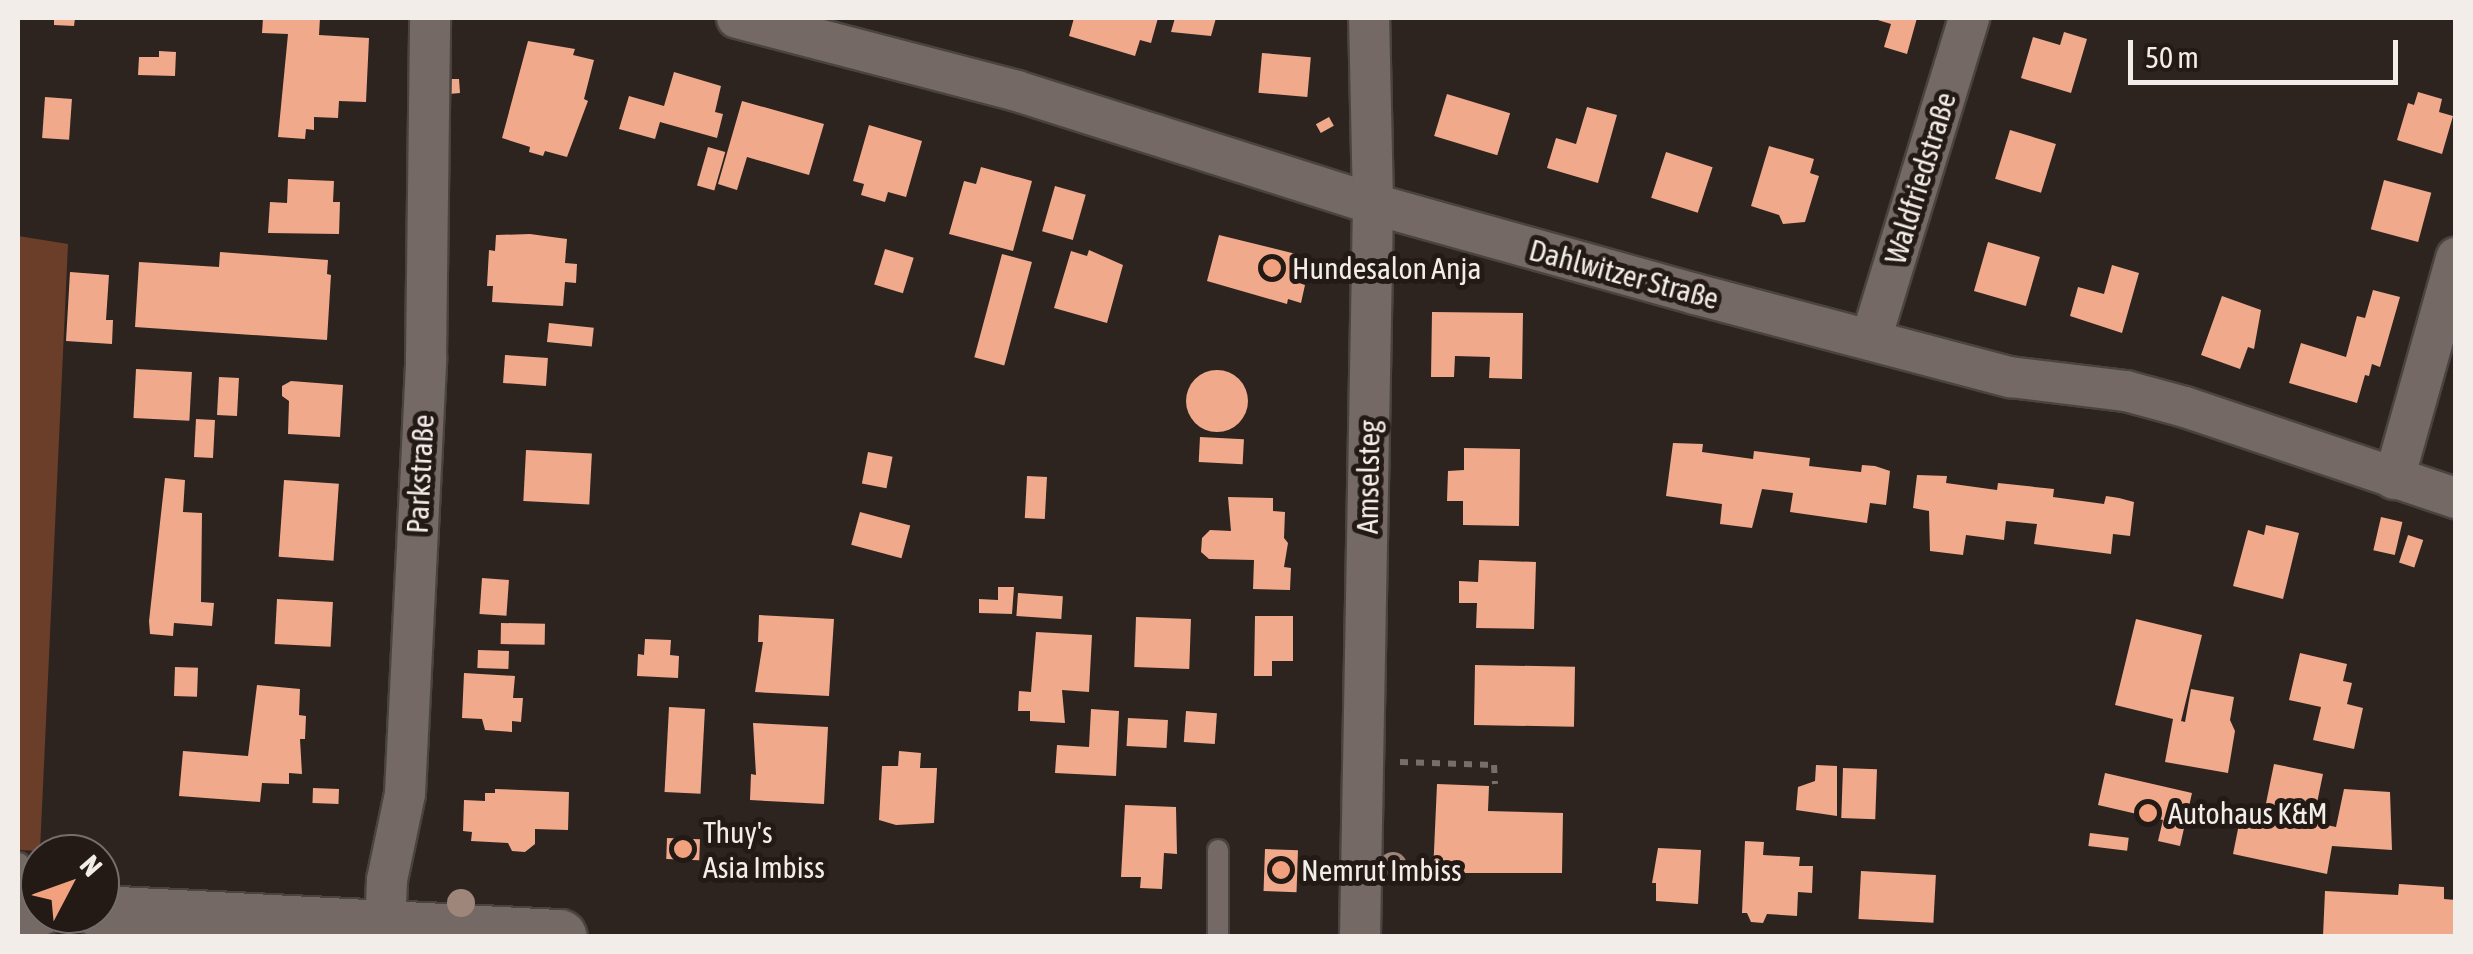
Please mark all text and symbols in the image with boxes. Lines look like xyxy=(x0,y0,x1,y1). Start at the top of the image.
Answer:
scale bar xyxy=(2133,20,2403,82)
text: 50 m xyxy=(2145,40,2199,74)
street label: Waldfriedstraße xyxy=(1877,88,1963,268)
street label: Dahlwitzer Straße xyxy=(1525,231,1723,317)
place label: Hundesalon Anja xyxy=(1292,250,1481,286)
marker: Hundesalon Anja xyxy=(1261,257,1283,279)
street label: Parkstraße xyxy=(399,414,441,534)
street label: Amselsteg xyxy=(1349,420,1387,534)
place label: Autohaus K&M xyxy=(2168,795,2328,831)
marker: Autohaus K&M xyxy=(2137,802,2159,824)
place label: Thuy's Asia Imbiss xyxy=(703,814,825,884)
north arrow xyxy=(20,834,120,934)
marker: Thuy's Asia Imbiss xyxy=(672,838,694,860)
text: N xyxy=(74,849,109,882)
place label: Nemrut Imbiss xyxy=(1301,852,1462,888)
marker: Nemrut Imbiss xyxy=(1270,859,1292,881)

